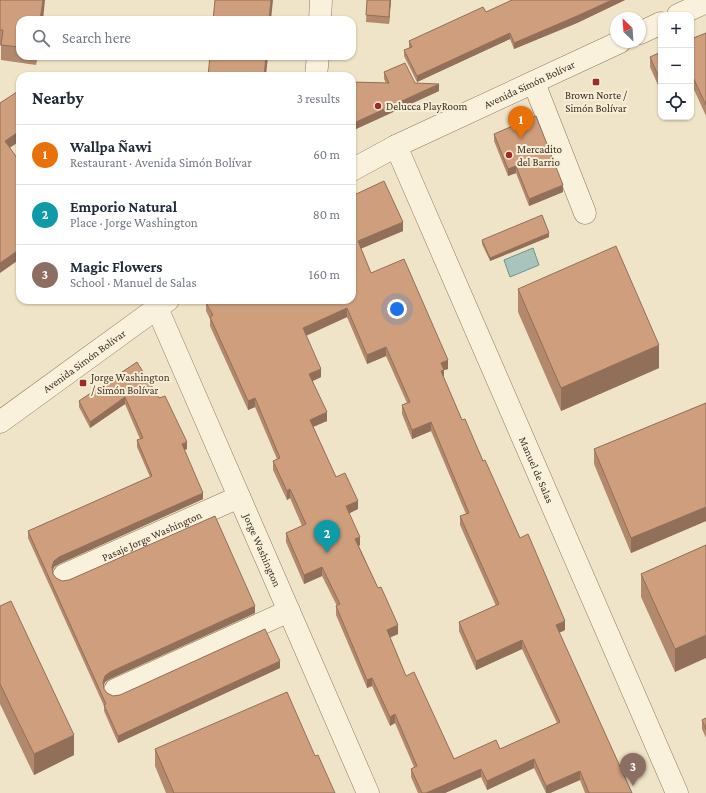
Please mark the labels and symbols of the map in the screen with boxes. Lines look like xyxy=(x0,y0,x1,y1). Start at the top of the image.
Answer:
north arrow xyxy=(610,12,646,48)
street label: Avenida Simón Bolívar xyxy=(482,58,577,110)
marker: Brown Norte / Simón Bolívar xyxy=(591,77,601,87)
place label: Brown Norte / Simón Bolívar xyxy=(565,89,628,114)
place label: Delucca PlayRoom xyxy=(386,100,468,113)
marker: Delucca PlayRoom xyxy=(373,101,383,111)
pin: 1 xyxy=(508,106,534,139)
place label: Mercadito del Barrio xyxy=(517,143,563,168)
marker: Mercadito del Barrio xyxy=(504,150,514,160)
your location xyxy=(387,299,407,319)
street label: Avenida Simón Bolívar xyxy=(40,327,128,395)
place label: Jorge Washington / Simón Bolívar xyxy=(90,371,170,396)
marker: Jorge Washington / Simón Bolívar xyxy=(78,378,88,388)
street label: Manuel de Salas xyxy=(517,435,556,505)
street label: Pasaje Jorge Washington xyxy=(100,508,204,563)
street label: Jorge Washington xyxy=(240,511,284,589)
pin: 2 xyxy=(314,520,340,553)
pin: 3 xyxy=(620,753,646,786)

